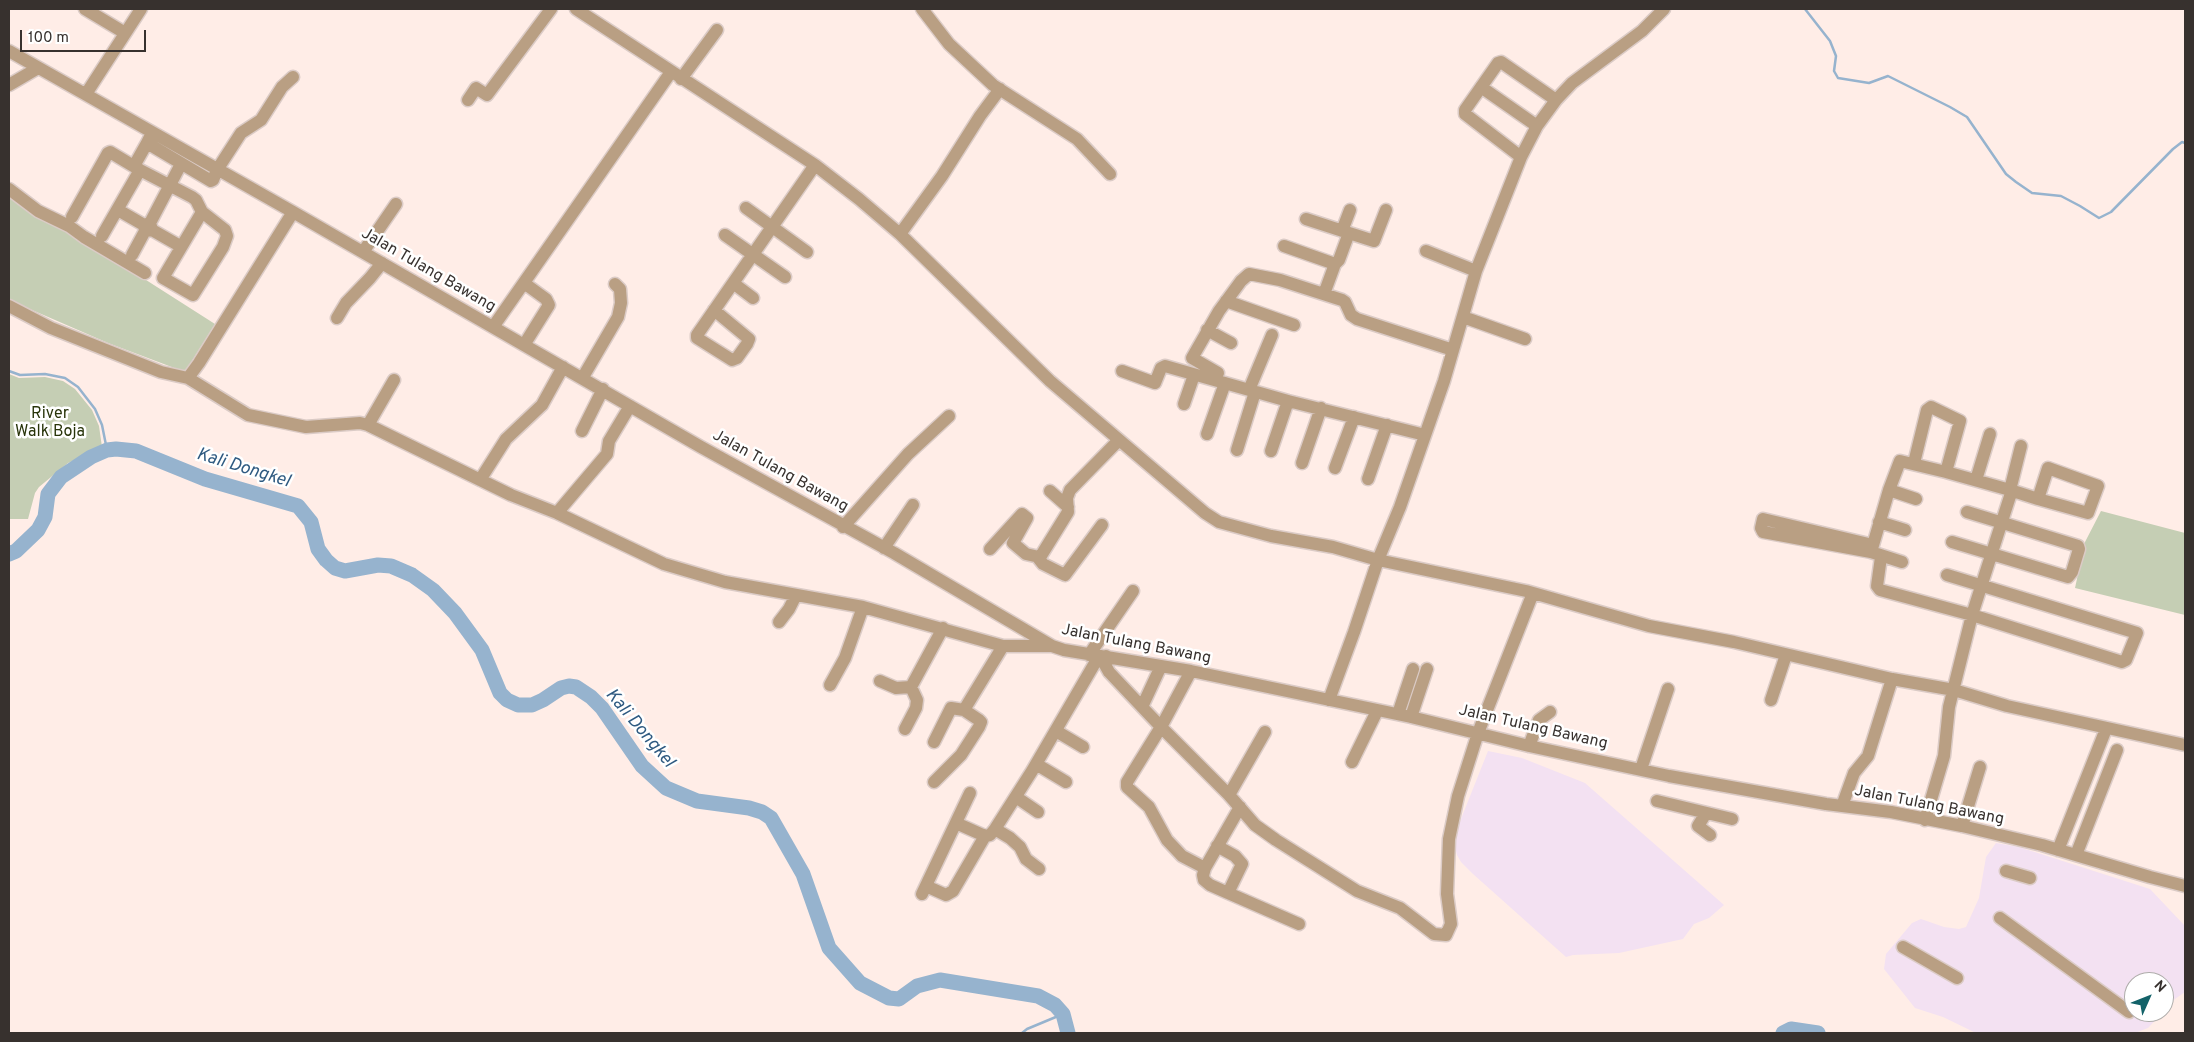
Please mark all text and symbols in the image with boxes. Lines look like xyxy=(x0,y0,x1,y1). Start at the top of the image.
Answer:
scale bar xyxy=(22,20,149,52)
text: 100 m xyxy=(28,29,69,48)
street label: Jalan Tulang Bawang xyxy=(357,225,499,317)
park label: River Walk Boja xyxy=(15,405,85,443)
street label: Jalan Tulang Bawang xyxy=(709,427,851,517)
water label: Kali Dongkel xyxy=(194,445,292,493)
street label: Jalan Tulang Bawang xyxy=(1059,621,1213,669)
water label: Kali Dongkel xyxy=(600,685,678,773)
street label: Jalan Tulang Bawang xyxy=(1457,702,1609,754)
street label: Jalan Tulang Bawang xyxy=(1852,782,2006,830)
north arrow xyxy=(2124,972,2174,1022)
text: N xyxy=(2150,977,2169,996)

